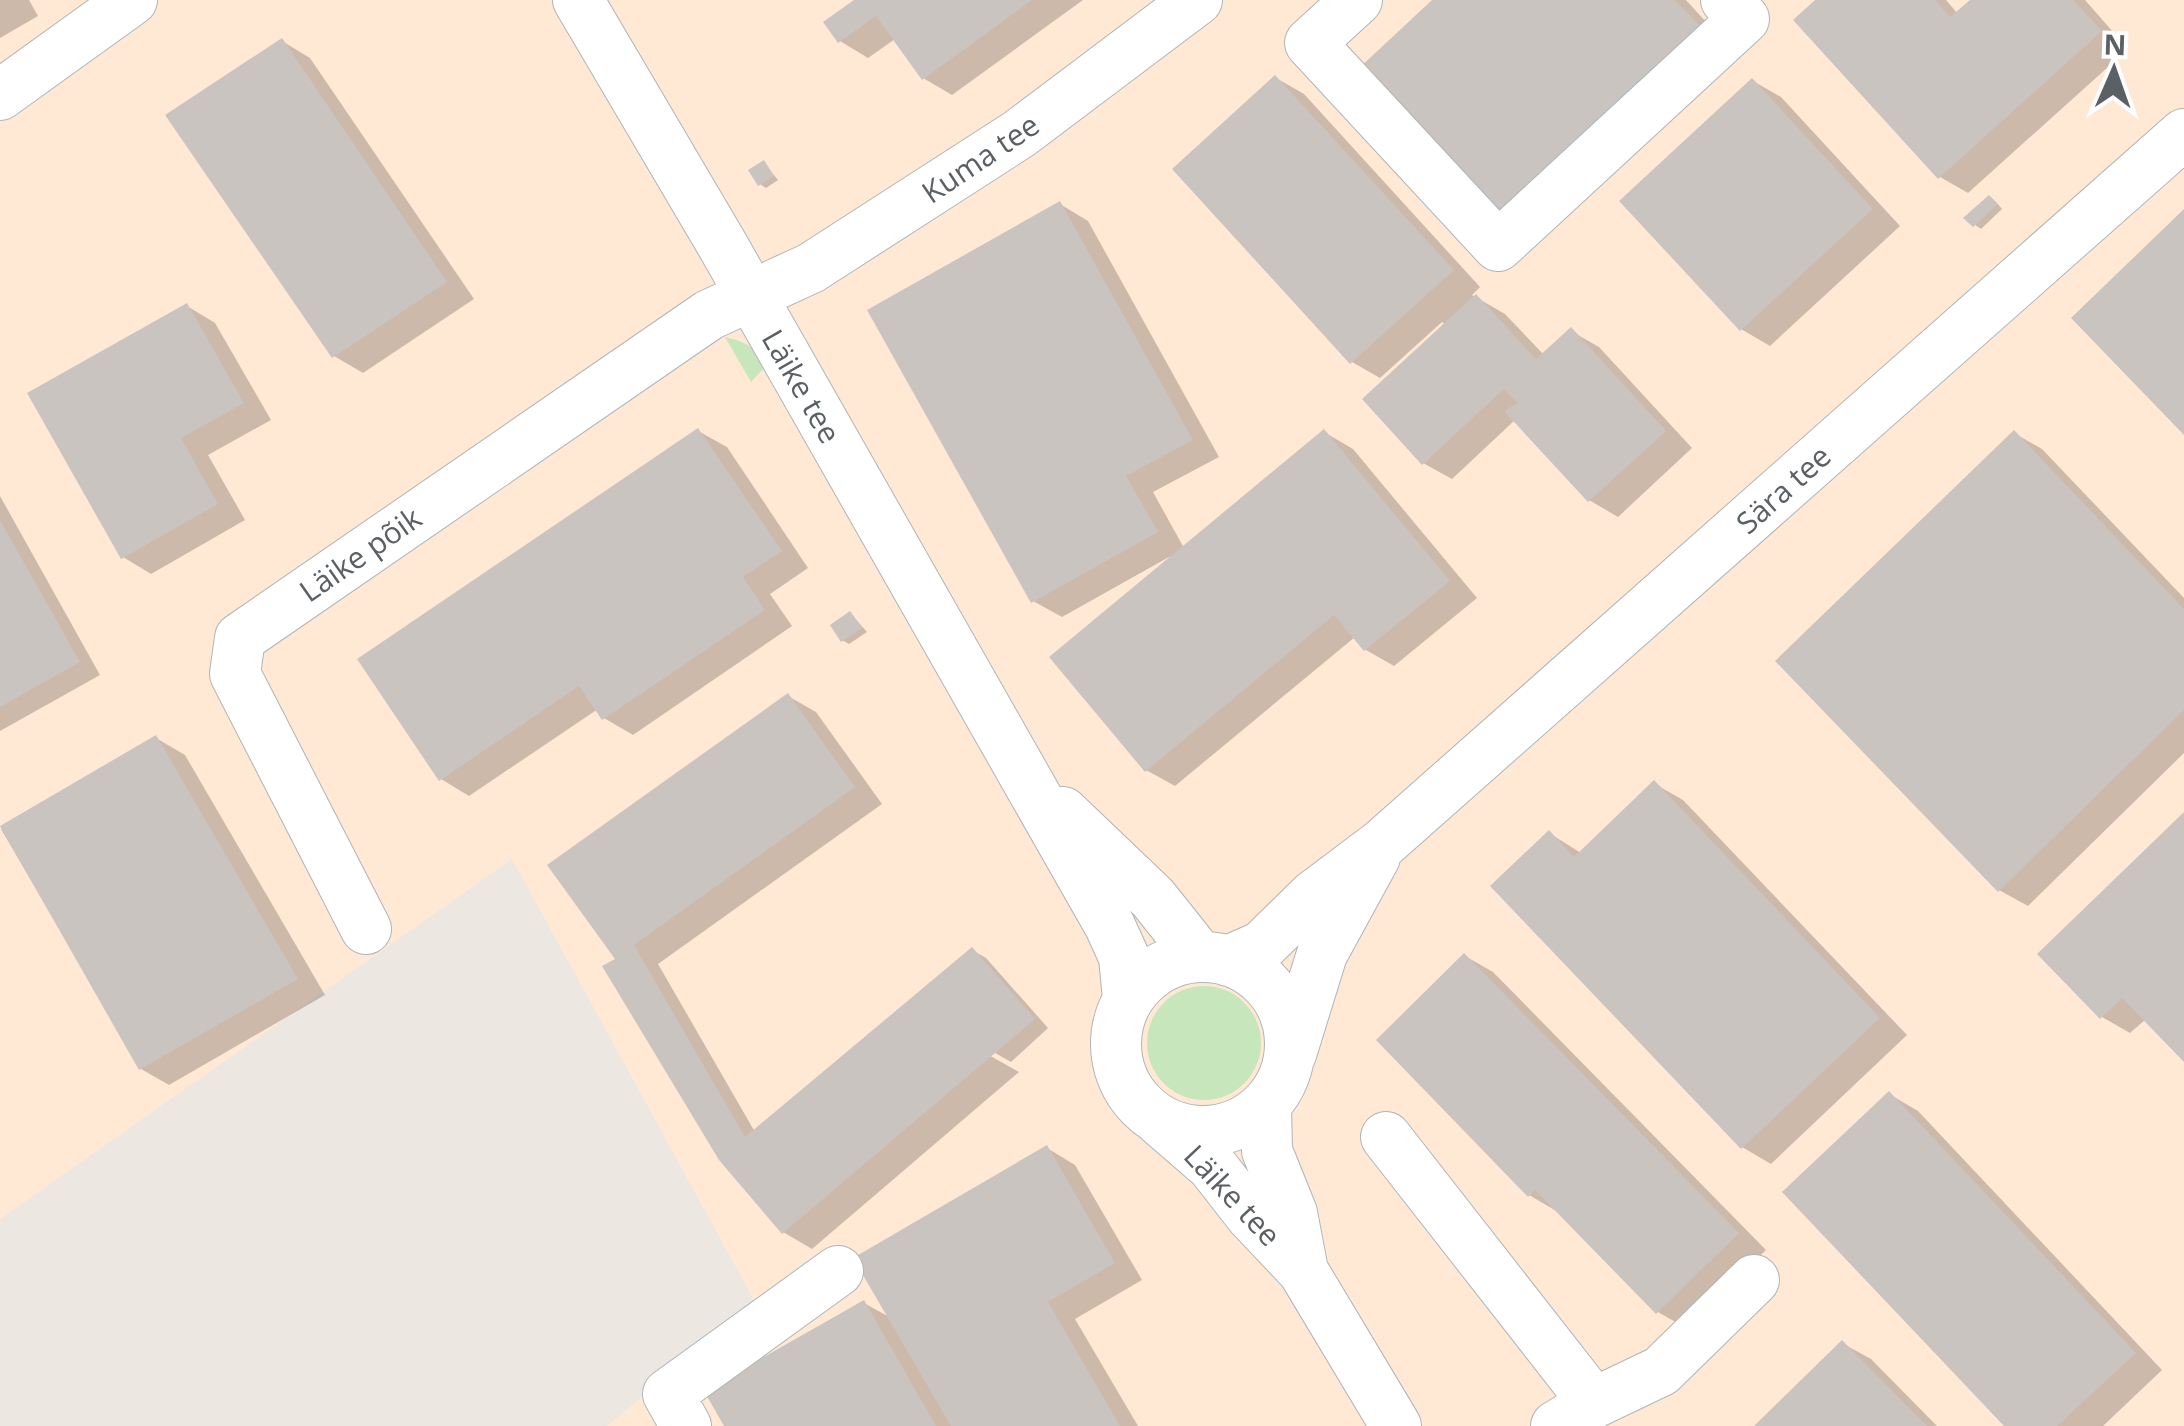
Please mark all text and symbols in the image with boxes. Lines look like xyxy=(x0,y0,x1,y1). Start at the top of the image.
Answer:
north arrow xyxy=(2064,20,2164,120)
text: N xyxy=(2103,25,2127,63)
street label: Kuma tee xyxy=(913,104,1047,212)
street label: Läike tee xyxy=(753,322,851,450)
street label: Sära tee xyxy=(1727,436,1839,542)
street label: Läike põik xyxy=(291,497,429,611)
street label: Läike tee xyxy=(1175,1135,1291,1255)

